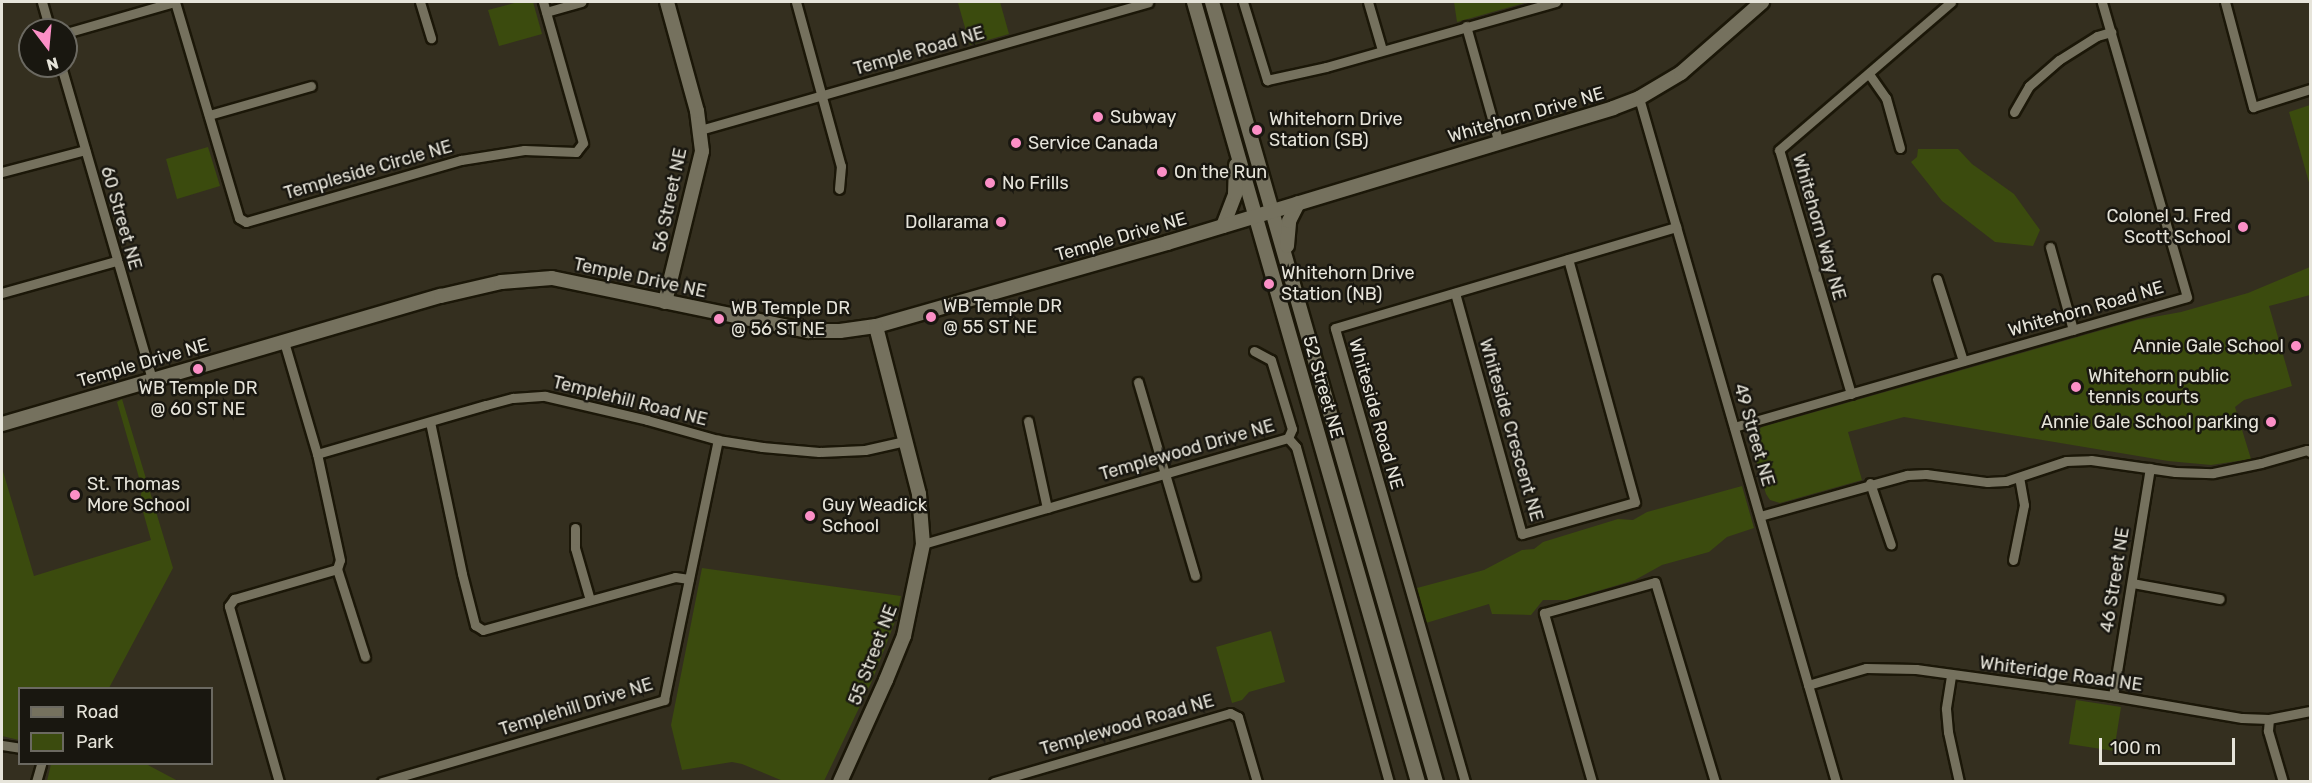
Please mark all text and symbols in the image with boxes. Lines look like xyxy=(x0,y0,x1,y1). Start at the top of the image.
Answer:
north arrow xyxy=(18,18,78,78)
street label: Temple Road NE xyxy=(851,22,987,80)
text: N xyxy=(44,53,61,75)
street label: Whitehorn Drive NE xyxy=(1445,82,1607,148)
place label: Subway xyxy=(1110,106,1176,128)
place label: Whitehorn Drive Station (SB) xyxy=(1269,109,1403,152)
marker: Subway xyxy=(1091,110,1105,124)
marker: Whitehorn Drive Station (SB) xyxy=(1250,123,1264,137)
place label: Service Canada xyxy=(1028,132,1158,154)
street label: Templeside Circle NE xyxy=(281,136,455,204)
marker: Service Canada xyxy=(1009,136,1023,150)
street label: 56 Street NE xyxy=(648,146,692,254)
street label: Whitehorn Way NE xyxy=(1788,151,1850,303)
place label: On the Run xyxy=(1174,161,1268,183)
street label: 60 Street NE xyxy=(96,164,146,272)
marker: On the Run xyxy=(1155,165,1169,179)
place label: No Frills xyxy=(1002,172,1069,194)
marker: No Frills xyxy=(983,176,997,190)
place label: Colonel J. Fred Scott School xyxy=(2106,206,2231,248)
street label: Temple Drive NE xyxy=(1053,208,1189,266)
place label: Dollarama xyxy=(905,211,989,233)
marker: Dollarama xyxy=(994,215,1008,229)
marker: Colonel J. Fred Scott School xyxy=(2236,220,2250,234)
street label: Temple Drive NE xyxy=(571,253,709,303)
place label: Whitehorn Drive Station (NB) xyxy=(1281,263,1415,306)
street label: Whitehorn Road NE xyxy=(2006,276,2166,342)
marker: Whitehorn Drive Station (NB) xyxy=(1262,277,1276,291)
place label: WB Temple DR @ 55 ST NE xyxy=(943,296,1062,338)
place label: WB Temple DR @ 56 ST NE xyxy=(731,298,850,340)
marker: WB Temple DR @ 55 ST NE xyxy=(924,310,938,324)
marker: WB Temple DR @ 56 ST NE xyxy=(712,312,726,326)
street label: 52 Street NE xyxy=(1298,333,1348,441)
street label: Temple Drive NE xyxy=(75,334,211,392)
place label: Annie Gale School xyxy=(2133,335,2284,357)
street label: Whiteside Road NE xyxy=(1344,336,1408,492)
street label: Whiteside Crescent NE xyxy=(1475,336,1547,524)
marker: Annie Gale School xyxy=(2289,339,2303,353)
marker: WB Temple DR @ 60 ST NE xyxy=(191,362,205,376)
place label: Whitehorn public tennis courts xyxy=(2088,366,2229,409)
street label: Templehill Road NE xyxy=(550,371,710,431)
place label: WB Temple DR @ 60 ST NE xyxy=(138,378,258,420)
marker: Whitehorn public tennis courts xyxy=(2069,380,2083,394)
street label: 49 Street NE xyxy=(1729,381,1779,489)
place label: Annie Gale School parking xyxy=(2041,411,2259,433)
street label: Templewood Drive NE xyxy=(1097,415,1277,485)
marker: Annie Gale School parking xyxy=(2264,415,2278,429)
place label: St. Thomas More School xyxy=(87,474,190,516)
marker: St. Thomas More School xyxy=(68,488,82,502)
place label: Guy Weadick School xyxy=(822,495,928,538)
marker: Guy Weadick School xyxy=(803,509,817,523)
street label: 46 Street NE xyxy=(2096,526,2134,634)
street label: 55 Street NE xyxy=(844,602,902,708)
street label: Whiteridge Road NE xyxy=(1978,652,2144,696)
street label: Templehill Drive NE xyxy=(497,673,655,741)
legend xyxy=(18,687,213,765)
street label: Templewood Road NE xyxy=(1037,690,1217,760)
text: Road xyxy=(76,701,119,723)
scale bar xyxy=(2102,726,2238,764)
text: Park xyxy=(76,731,113,753)
text: 100 m xyxy=(2110,737,2161,759)

